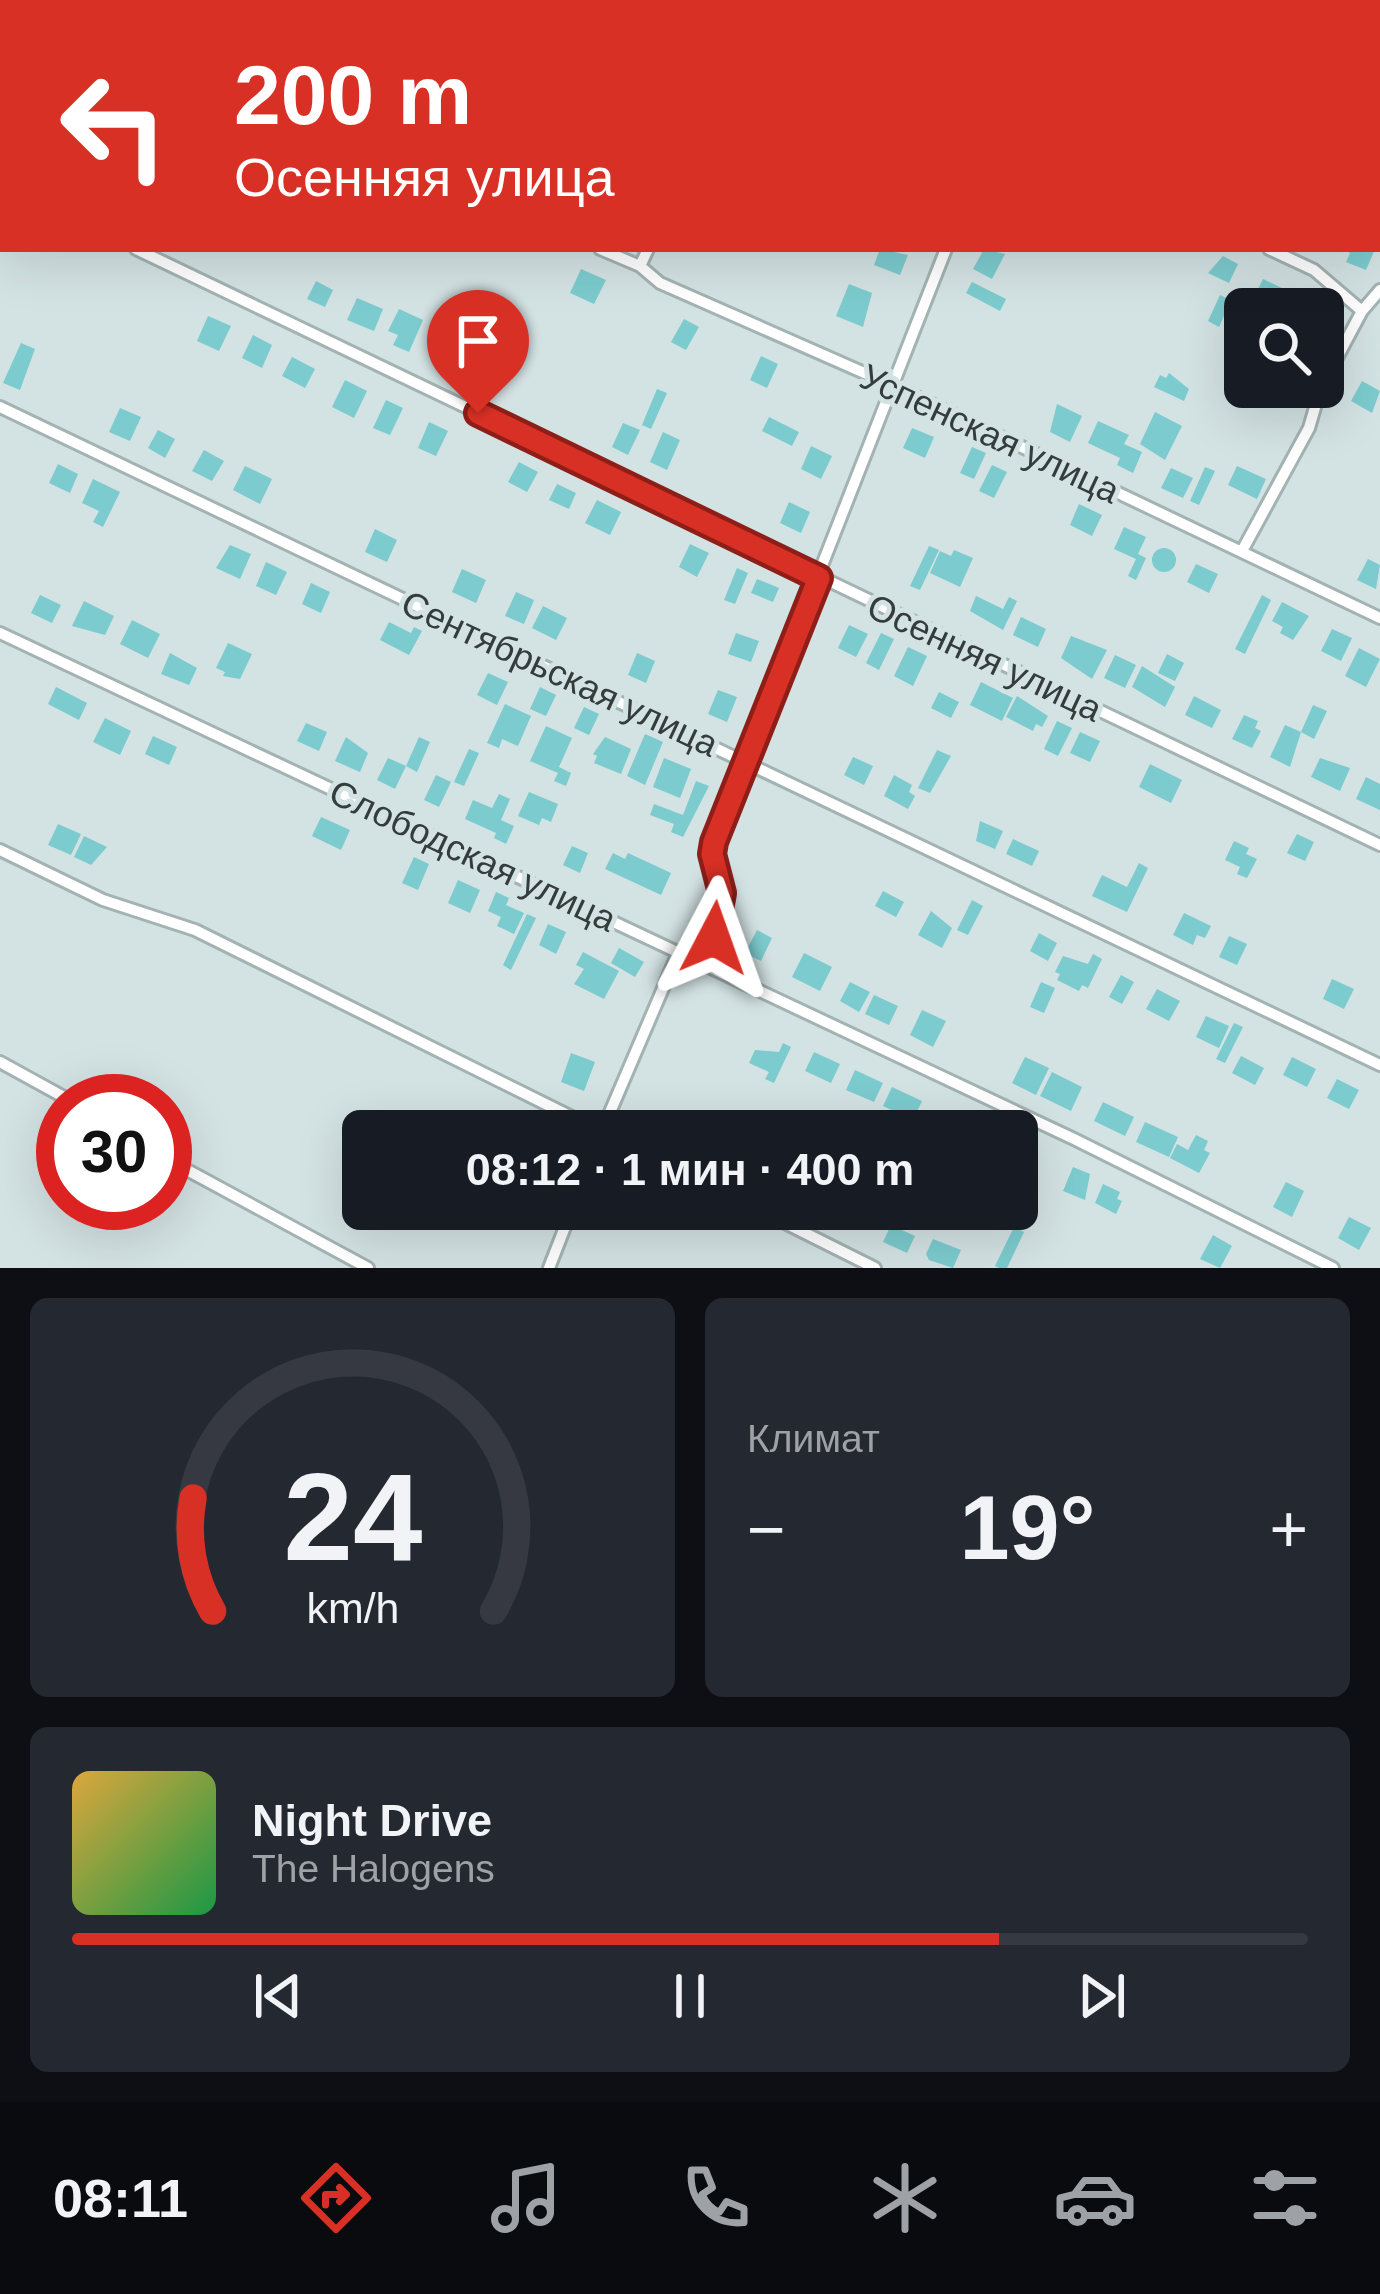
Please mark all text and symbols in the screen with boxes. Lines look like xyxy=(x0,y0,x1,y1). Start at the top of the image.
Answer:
icon: left xyxy=(36,48,192,204)
text: 200 m xyxy=(234,48,472,142)
text: Осенняя улица xyxy=(234,147,615,207)
map controls xyxy=(1224,288,1344,408)
button: search xyxy=(1224,288,1344,408)
pin xyxy=(427,290,529,413)
icon: arrive xyxy=(445,308,511,374)
street label: Успенская улица xyxy=(854,356,1127,512)
street label: Сентябрьская улица xyxy=(395,582,725,765)
street label: Осенняя улица xyxy=(861,585,1109,730)
street label: Слободская улица xyxy=(323,771,623,940)
position arrow xyxy=(651,875,777,1001)
speed limit sign: 30 xyxy=(36,1074,192,1230)
text: 08:12 · 1 мин · 400 m xyxy=(466,1144,914,1195)
text: Климат xyxy=(747,1417,880,1460)
text: 24 xyxy=(283,1447,422,1586)
text: 19° xyxy=(959,1478,1096,1578)
text: − xyxy=(747,1492,786,1566)
text: + xyxy=(1269,1492,1308,1566)
text: km/h xyxy=(306,1583,399,1631)
text: Night Drive xyxy=(252,1795,492,1846)
text: The Halogens xyxy=(252,1847,495,1890)
icon: previous xyxy=(245,1963,311,2029)
icon: pause xyxy=(657,1963,723,2029)
icon: next xyxy=(1069,1963,1135,2029)
icon: directions xyxy=(294,2156,378,2240)
icon: music xyxy=(484,2156,568,2240)
icon: phone xyxy=(674,2156,758,2240)
icon: climate xyxy=(863,2156,947,2240)
icon: car xyxy=(1053,2156,1137,2240)
icon: filters xyxy=(1243,2156,1327,2240)
text: 08:11 xyxy=(53,2168,188,2228)

